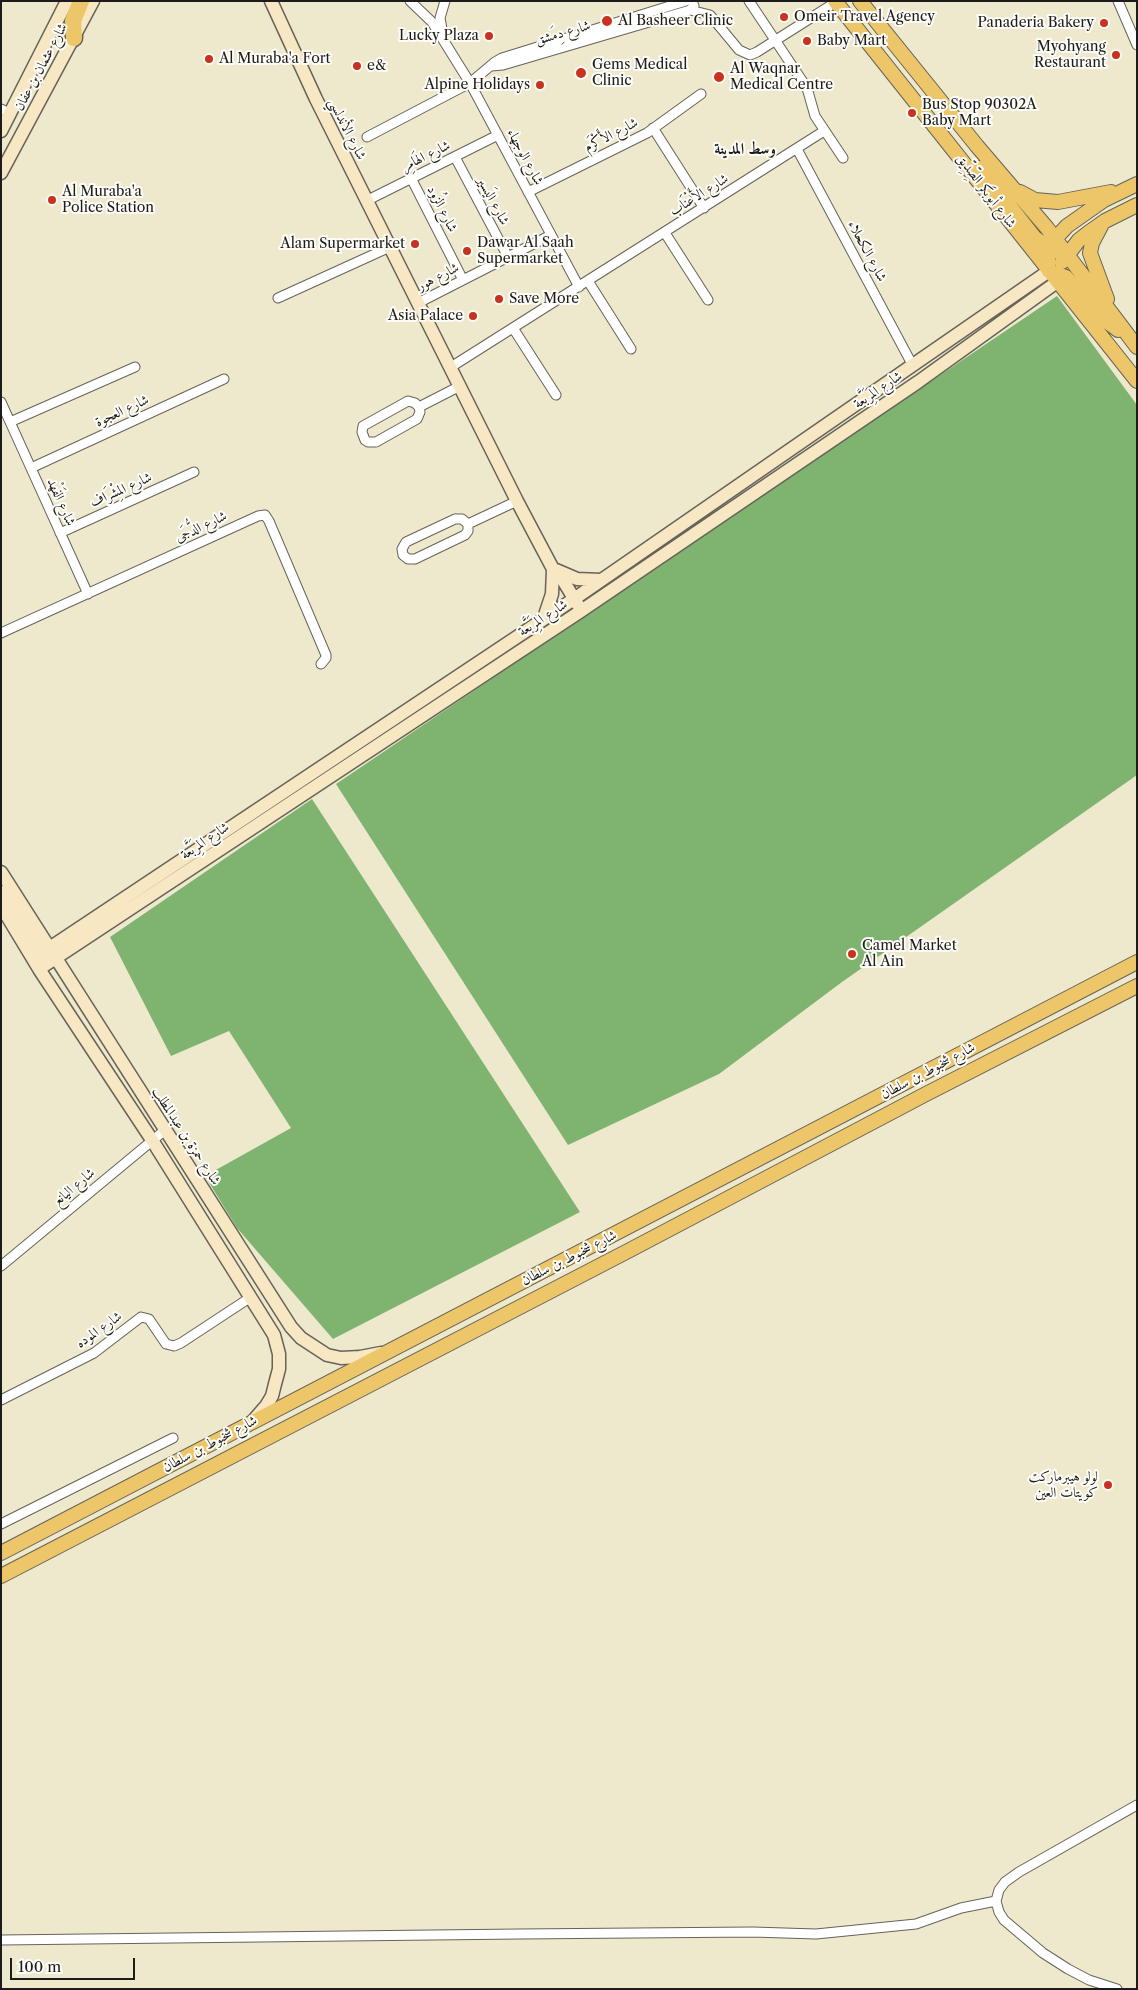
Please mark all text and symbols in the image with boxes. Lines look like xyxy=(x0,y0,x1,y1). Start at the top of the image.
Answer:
place label: Omeir Travel Agency xyxy=(794,9,935,25)
marker: Omeir Travel Agency xyxy=(778,11,790,23)
place label: Al Basheer Clinic xyxy=(618,13,733,29)
marker: Al Basheer Clinic xyxy=(600,14,614,28)
place label: Panaderia Bakery xyxy=(978,15,1094,31)
street label: شارع دِمَشق xyxy=(534,17,592,49)
marker: Panaderia Bakery xyxy=(1098,17,1110,29)
street label: شارع عثمان بن عفان xyxy=(11,20,71,114)
place label: Lucky Plaza xyxy=(399,28,479,44)
marker: Lucky Plaza xyxy=(483,30,495,42)
place label: Baby Mart xyxy=(817,33,886,49)
marker: Baby Mart xyxy=(801,35,813,47)
place label: Myohyang Restaurant xyxy=(1034,39,1106,72)
marker: Myohyang Restaurant xyxy=(1110,49,1122,61)
place label: Al Muraba'a Fort xyxy=(219,51,331,67)
marker: Al Muraba'a Fort xyxy=(203,53,215,65)
place label: Gems Medical Clinic xyxy=(592,57,687,90)
place label: e& xyxy=(367,58,386,74)
marker: e& xyxy=(351,60,363,72)
place label: Al Waqnar Medical Centre xyxy=(730,61,833,94)
marker: Gems Medical Clinic xyxy=(574,66,588,80)
marker: Al Waqnar Medical Centre xyxy=(712,70,726,84)
place label: Alpine Holidays xyxy=(424,77,530,93)
marker: Alpine Holidays xyxy=(534,79,546,91)
street label: شارع الأندلسي xyxy=(324,95,370,163)
place label: Bus Stop 90302A Baby Mart xyxy=(922,97,1037,130)
marker: Bus Stop 90302A Baby Mart xyxy=(906,107,918,119)
street label: شارع الأَكْرَم xyxy=(581,114,641,156)
street label: شارع الوجهاء xyxy=(503,126,547,188)
street label: شارع الهَامِر xyxy=(399,137,453,175)
district label: وسط المدينة xyxy=(714,139,776,159)
street label: شارع أبوبَكر الصِّدِّيق xyxy=(953,150,1019,232)
street label: شارع الأَعْنَاب xyxy=(666,170,732,220)
street label: شارع اليَسير xyxy=(473,174,513,228)
street label: شارع الزُود xyxy=(423,183,461,235)
place label: Al Muraba'a Police Station xyxy=(62,184,154,216)
marker: Al Muraba'a Police Station xyxy=(46,194,58,206)
street label: شارع الكحلاء xyxy=(844,218,890,284)
place label: Dawar Al Saah Supermarket xyxy=(477,235,574,268)
place label: Alam Supermarket xyxy=(280,236,405,252)
marker: Alam Supermarket xyxy=(409,238,421,250)
marker: Dawar Al Saah Supermarket xyxy=(461,245,473,257)
street label: شارع هور xyxy=(414,259,462,295)
place label: Save More xyxy=(509,291,579,307)
marker: Save More xyxy=(493,293,505,305)
place label: Asia Palace xyxy=(388,308,463,324)
marker: Asia Palace xyxy=(467,310,479,322)
street label: شارع المِرَبَّعة xyxy=(850,368,906,412)
street label: شارع العجوة xyxy=(93,391,151,431)
street label: شارع المِشْرَاف xyxy=(87,469,155,511)
street label: شارع الفَهْد xyxy=(43,475,79,529)
street label: شارع الدُّجَى xyxy=(172,508,230,546)
street label: شارع المِرَبَّعة xyxy=(515,596,571,640)
street label: شارع المِرَبَّعة xyxy=(177,819,233,863)
place label: Camel Market Al Ain xyxy=(862,938,957,970)
marker: Camel Market Al Ain xyxy=(846,948,858,960)
street label: شارع شخبوط بن سلطان xyxy=(878,1039,978,1103)
street label: شارع حمزة بن عبدالمطلب xyxy=(148,1084,224,1188)
street label: شارع اليانع xyxy=(50,1165,98,1209)
street label: شارع شخبوط بن سلطان xyxy=(519,1227,619,1289)
street label: شارع الموده xyxy=(73,1308,125,1352)
street label: شارع شخبوط بن سلطان xyxy=(160,1412,260,1476)
place label: لولو هيبرماركت كويتات العين xyxy=(1028,1469,1098,1501)
marker: لولو هيبرماركت كويتات العين xyxy=(1102,1479,1114,1491)
scale bar xyxy=(12,1948,138,1980)
text: 100 m xyxy=(18,1957,61,1976)

